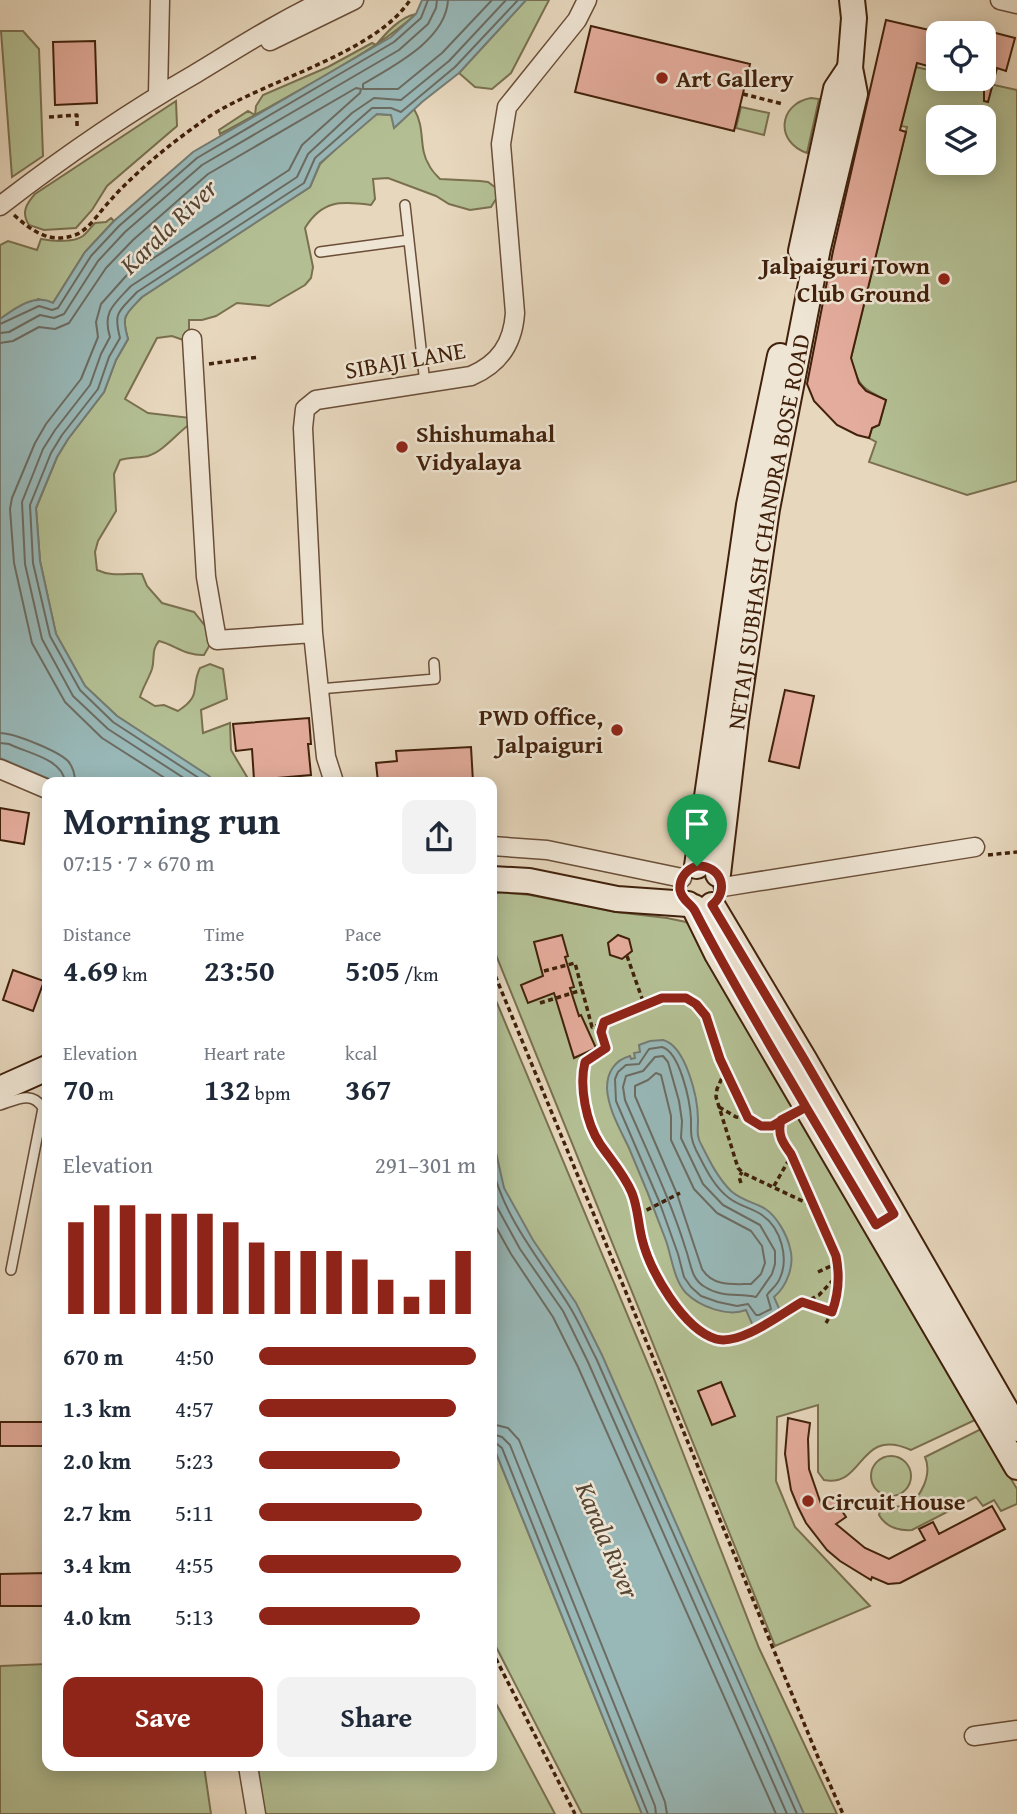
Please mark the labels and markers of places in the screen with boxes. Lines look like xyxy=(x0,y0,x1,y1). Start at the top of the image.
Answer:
place label: Art Gallery xyxy=(676,61,794,96)
marker: Art Gallery xyxy=(654,70,670,86)
place label: Jalpaiguri Town Club Ground xyxy=(757,248,930,311)
marker: Jalpaiguri Town Club Ground xyxy=(936,271,952,287)
place label: Shishumahal Vidyalaya xyxy=(416,416,556,479)
marker: Shishumahal Vidyalaya xyxy=(394,439,410,455)
place label: PWD Office, Jalpaiguri xyxy=(479,699,603,762)
marker: PWD Office, Jalpaiguri xyxy=(609,722,625,738)
pin xyxy=(667,794,727,866)
place label: Circuit House xyxy=(822,1484,966,1519)
marker: Circuit House xyxy=(800,1493,816,1509)

